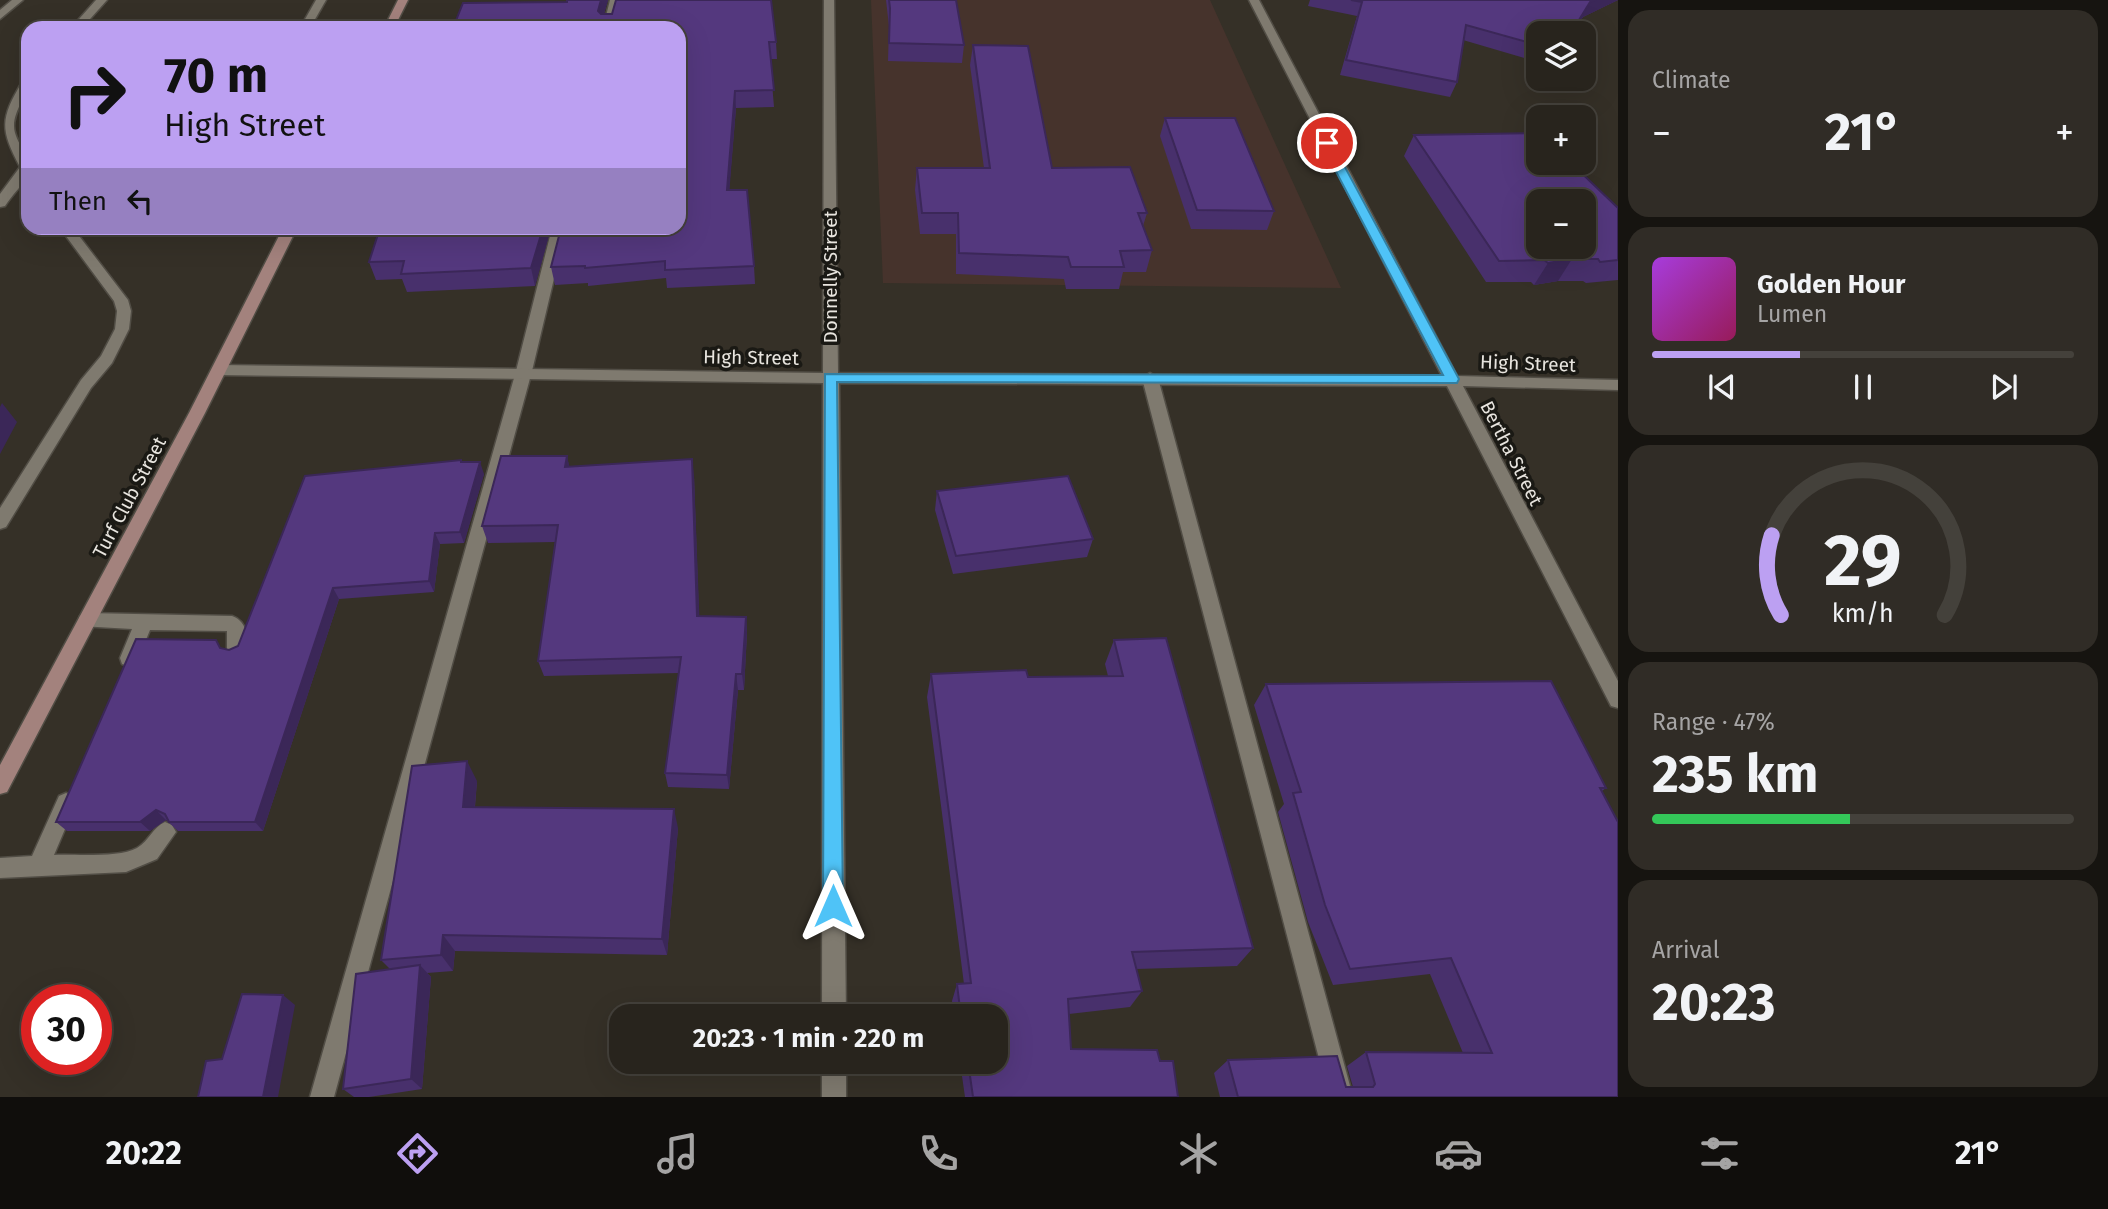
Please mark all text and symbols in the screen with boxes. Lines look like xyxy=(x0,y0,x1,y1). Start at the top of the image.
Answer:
map controls xyxy=(1526,21,1596,259)
button: layers xyxy=(1526,21,1596,91)
text: 70 m xyxy=(164,46,268,105)
icon: right xyxy=(49,49,140,140)
text: Climate xyxy=(1652,66,1731,94)
text: 21° xyxy=(1825,101,1902,164)
button: + xyxy=(1526,105,1596,175)
text: High Street xyxy=(164,106,325,144)
text: − xyxy=(1652,110,1671,156)
text: + xyxy=(2055,110,2074,156)
pin xyxy=(1297,113,1357,173)
icon: arrive xyxy=(1308,124,1346,162)
icon: left xyxy=(121,182,159,220)
text: Then xyxy=(49,186,107,217)
button: − xyxy=(1526,189,1596,259)
street label: Donnelly Street xyxy=(819,210,842,343)
text: Golden Hour xyxy=(1757,269,1905,300)
text: Lumen xyxy=(1757,300,1827,328)
street label: High Street xyxy=(703,345,799,370)
street label: High Street xyxy=(1480,350,1576,377)
icon: previous xyxy=(1703,368,1741,406)
icon: pause xyxy=(1844,368,1882,406)
icon: next xyxy=(1985,368,2023,406)
street label: Bertha Street xyxy=(1475,397,1548,509)
street label: Turf Club Street xyxy=(88,433,171,562)
text: 29 xyxy=(1824,517,1902,604)
text: km/h xyxy=(1832,598,1894,628)
text: Range · 47% xyxy=(1652,708,1775,736)
text: 235 km xyxy=(1652,743,1819,806)
position arrow xyxy=(796,869,870,943)
text: Arrival xyxy=(1652,936,1719,964)
text: 20:23 xyxy=(1652,971,1775,1034)
speed limit sign: 30 xyxy=(21,984,112,1075)
text: 20:23 · 1 min · 220 m xyxy=(693,1023,924,1054)
icon: directions xyxy=(393,1129,442,1178)
icon: music xyxy=(653,1129,702,1178)
icon: phone xyxy=(914,1129,963,1178)
icon: climate xyxy=(1174,1129,1223,1178)
icon: car xyxy=(1434,1129,1483,1178)
icon: filters xyxy=(1695,1129,1744,1178)
text: 20:22 xyxy=(106,1134,182,1172)
text: 21° xyxy=(1955,1134,2002,1172)

